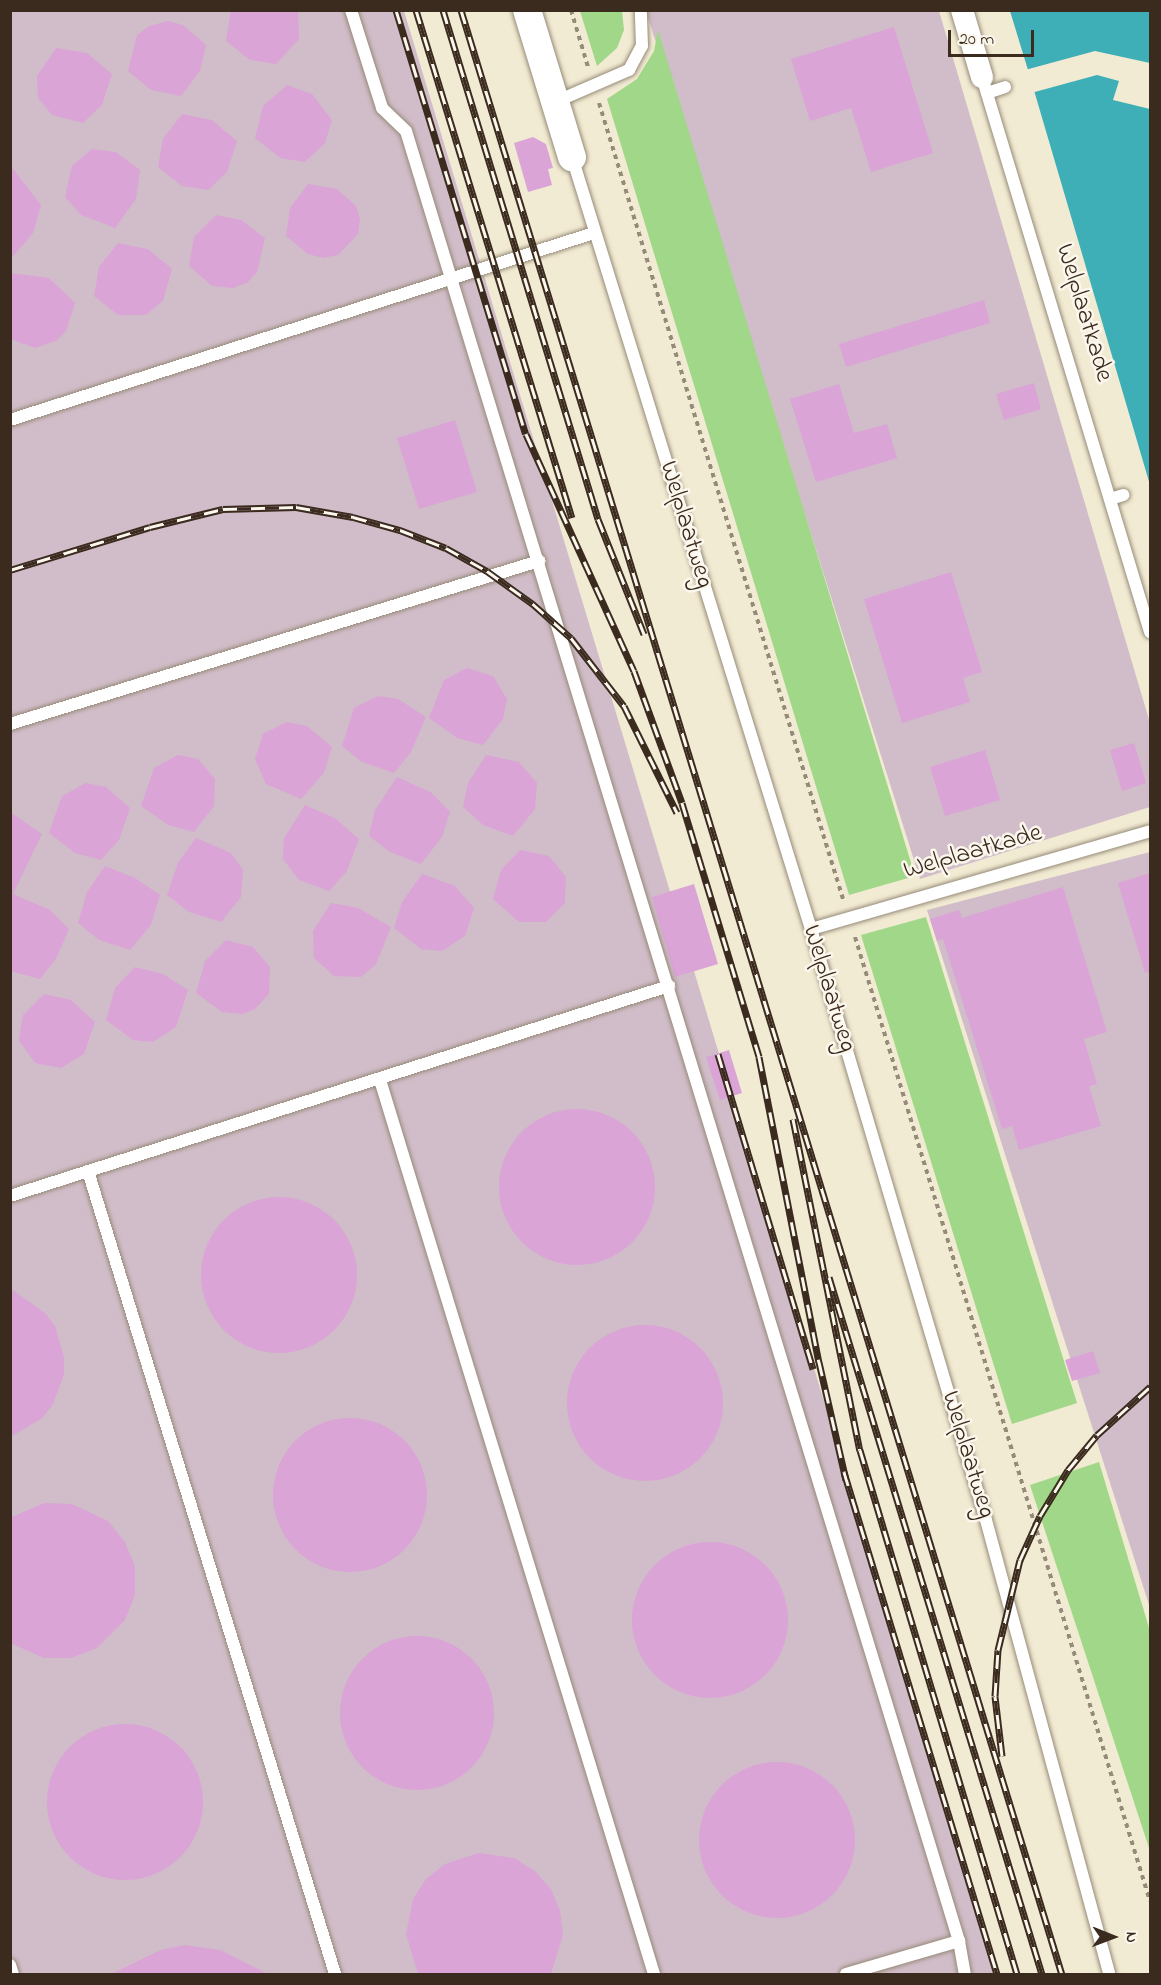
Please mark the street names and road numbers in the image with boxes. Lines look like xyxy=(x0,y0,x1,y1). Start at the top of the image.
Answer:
street label: Welplaatkade xyxy=(1047,240,1119,386)
street label: Welplaatweg xyxy=(651,458,719,592)
street label: Welplaatkade xyxy=(900,818,1046,888)
street label: Welplaatweg xyxy=(794,922,862,1056)
street label: Welplaatweg xyxy=(933,1388,1001,1522)

